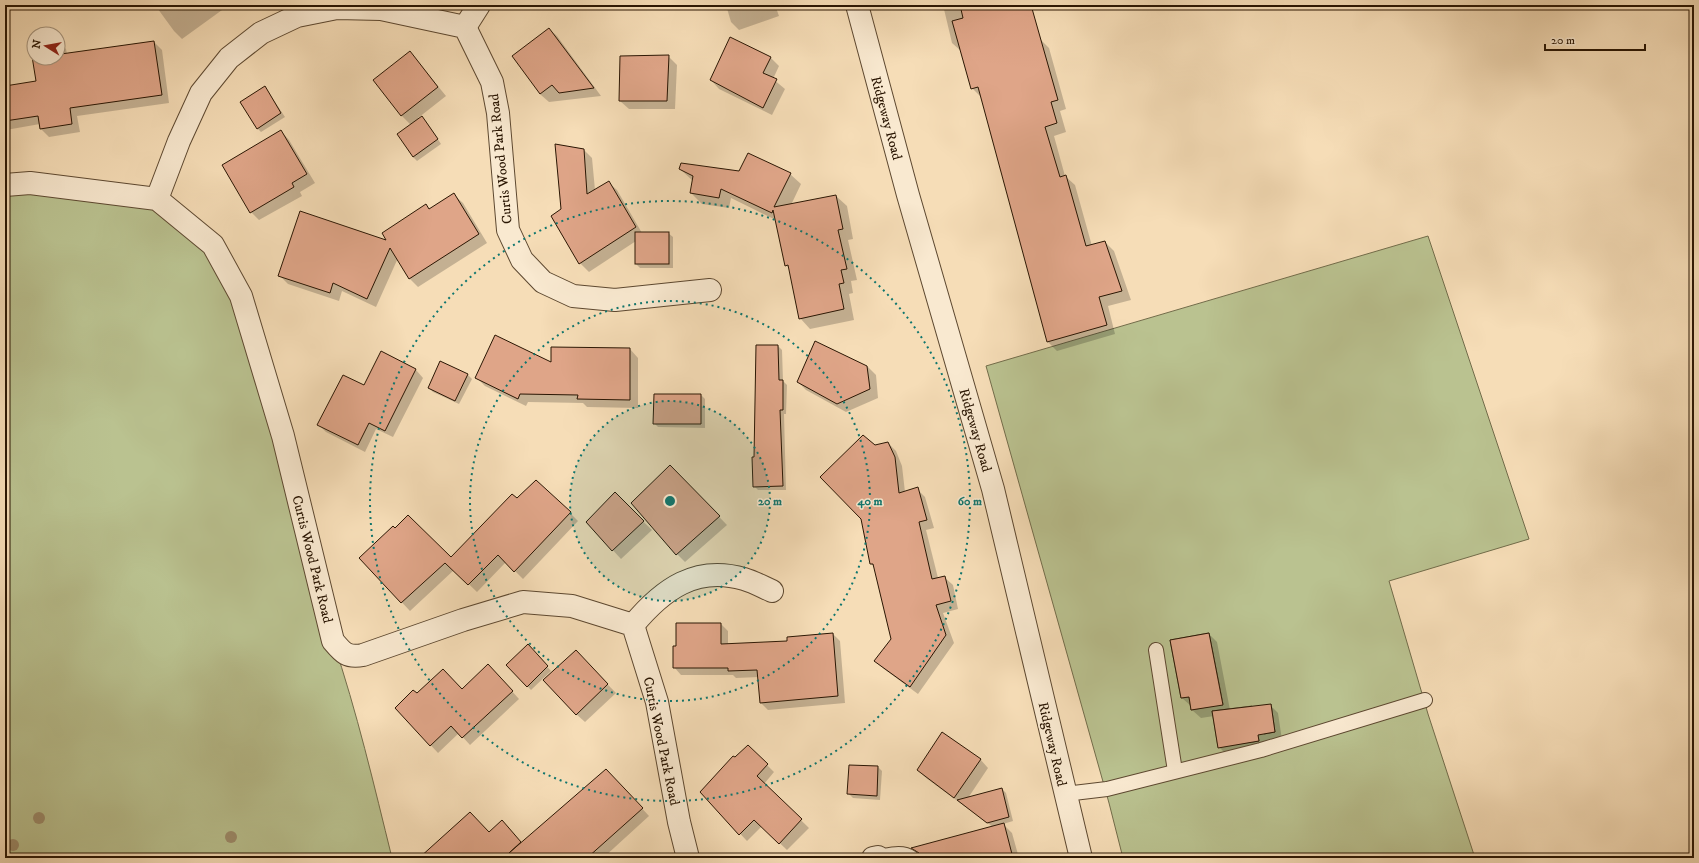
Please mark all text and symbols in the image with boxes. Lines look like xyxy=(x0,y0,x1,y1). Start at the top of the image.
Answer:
north arrow xyxy=(26,26,66,66)
scale bar xyxy=(1545,26,1645,52)
text: 20 m xyxy=(1551,33,1575,48)
text: N xyxy=(29,39,45,50)
street label: Ridgeway Road xyxy=(866,74,906,162)
street label: Curtis Wood Park Road xyxy=(485,93,517,225)
street label: Ridgeway Road xyxy=(955,386,996,474)
street label: Curtis Wood Park Road xyxy=(287,494,337,625)
centre of rings xyxy=(663,494,677,508)
text: 20 m xyxy=(758,494,782,509)
text: 40 m xyxy=(857,494,882,509)
text: 60 m xyxy=(958,494,982,509)
street label: Curtis Wood Park Road xyxy=(639,675,683,807)
street label: Ridgeway Road xyxy=(1034,700,1070,788)

